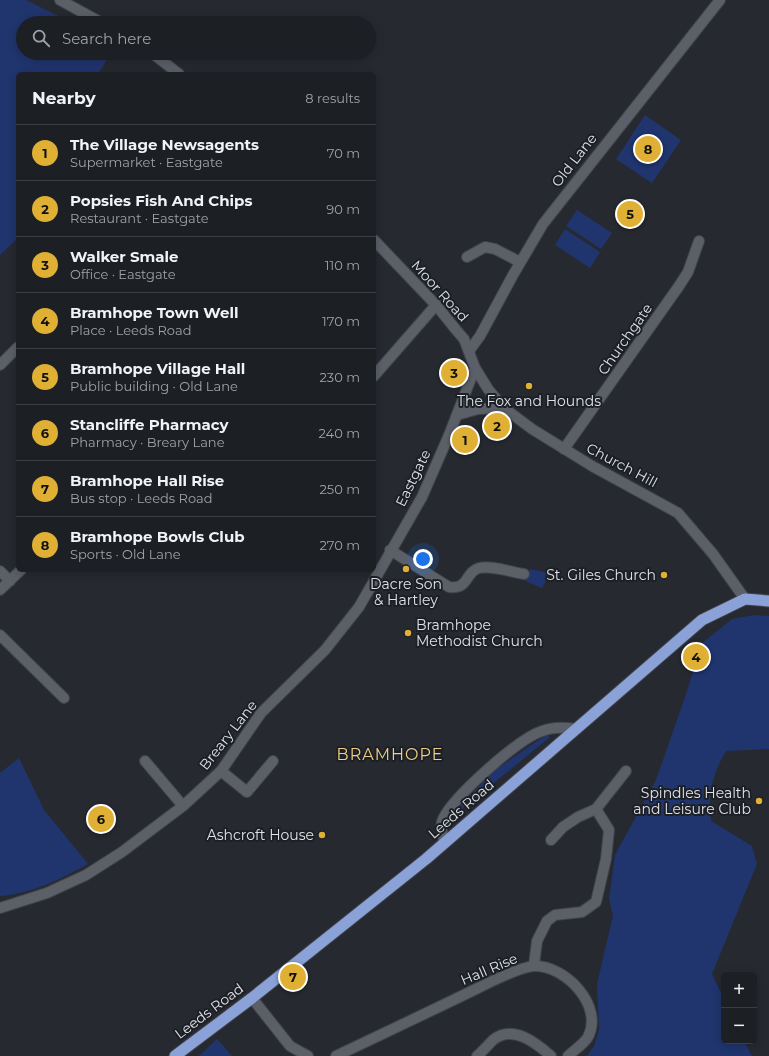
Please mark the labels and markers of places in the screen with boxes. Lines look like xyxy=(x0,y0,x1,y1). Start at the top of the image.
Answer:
pin: 8 xyxy=(635,134,661,164)
pin: 5 xyxy=(617,199,643,229)
pin: 3 xyxy=(441,358,467,388)
marker: The Fox and Hounds xyxy=(524,381,534,391)
place label: The Fox and Hounds xyxy=(457,392,601,410)
pin: 2 xyxy=(484,411,510,441)
pin: 1 xyxy=(452,425,478,455)
marker: Dacre Son & Hartley xyxy=(401,564,411,574)
place label: St. Giles Church xyxy=(546,566,656,584)
marker: St. Giles Church xyxy=(659,570,669,580)
place label: Dacre Son & Hartley xyxy=(370,575,442,609)
place label: Bramhope Methodist Church xyxy=(416,616,543,650)
marker: Bramhope Methodist Church xyxy=(403,628,413,638)
pin: 4 xyxy=(683,642,709,672)
place label: Spindles Health and Leisure Club xyxy=(633,784,751,818)
marker: Spindles Health and Leisure Club xyxy=(754,796,764,806)
pin: 6 xyxy=(88,804,114,834)
place label: Ashcroft House xyxy=(207,826,314,844)
marker: Ashcroft House xyxy=(317,830,327,840)
pin: 7 xyxy=(280,962,306,992)

